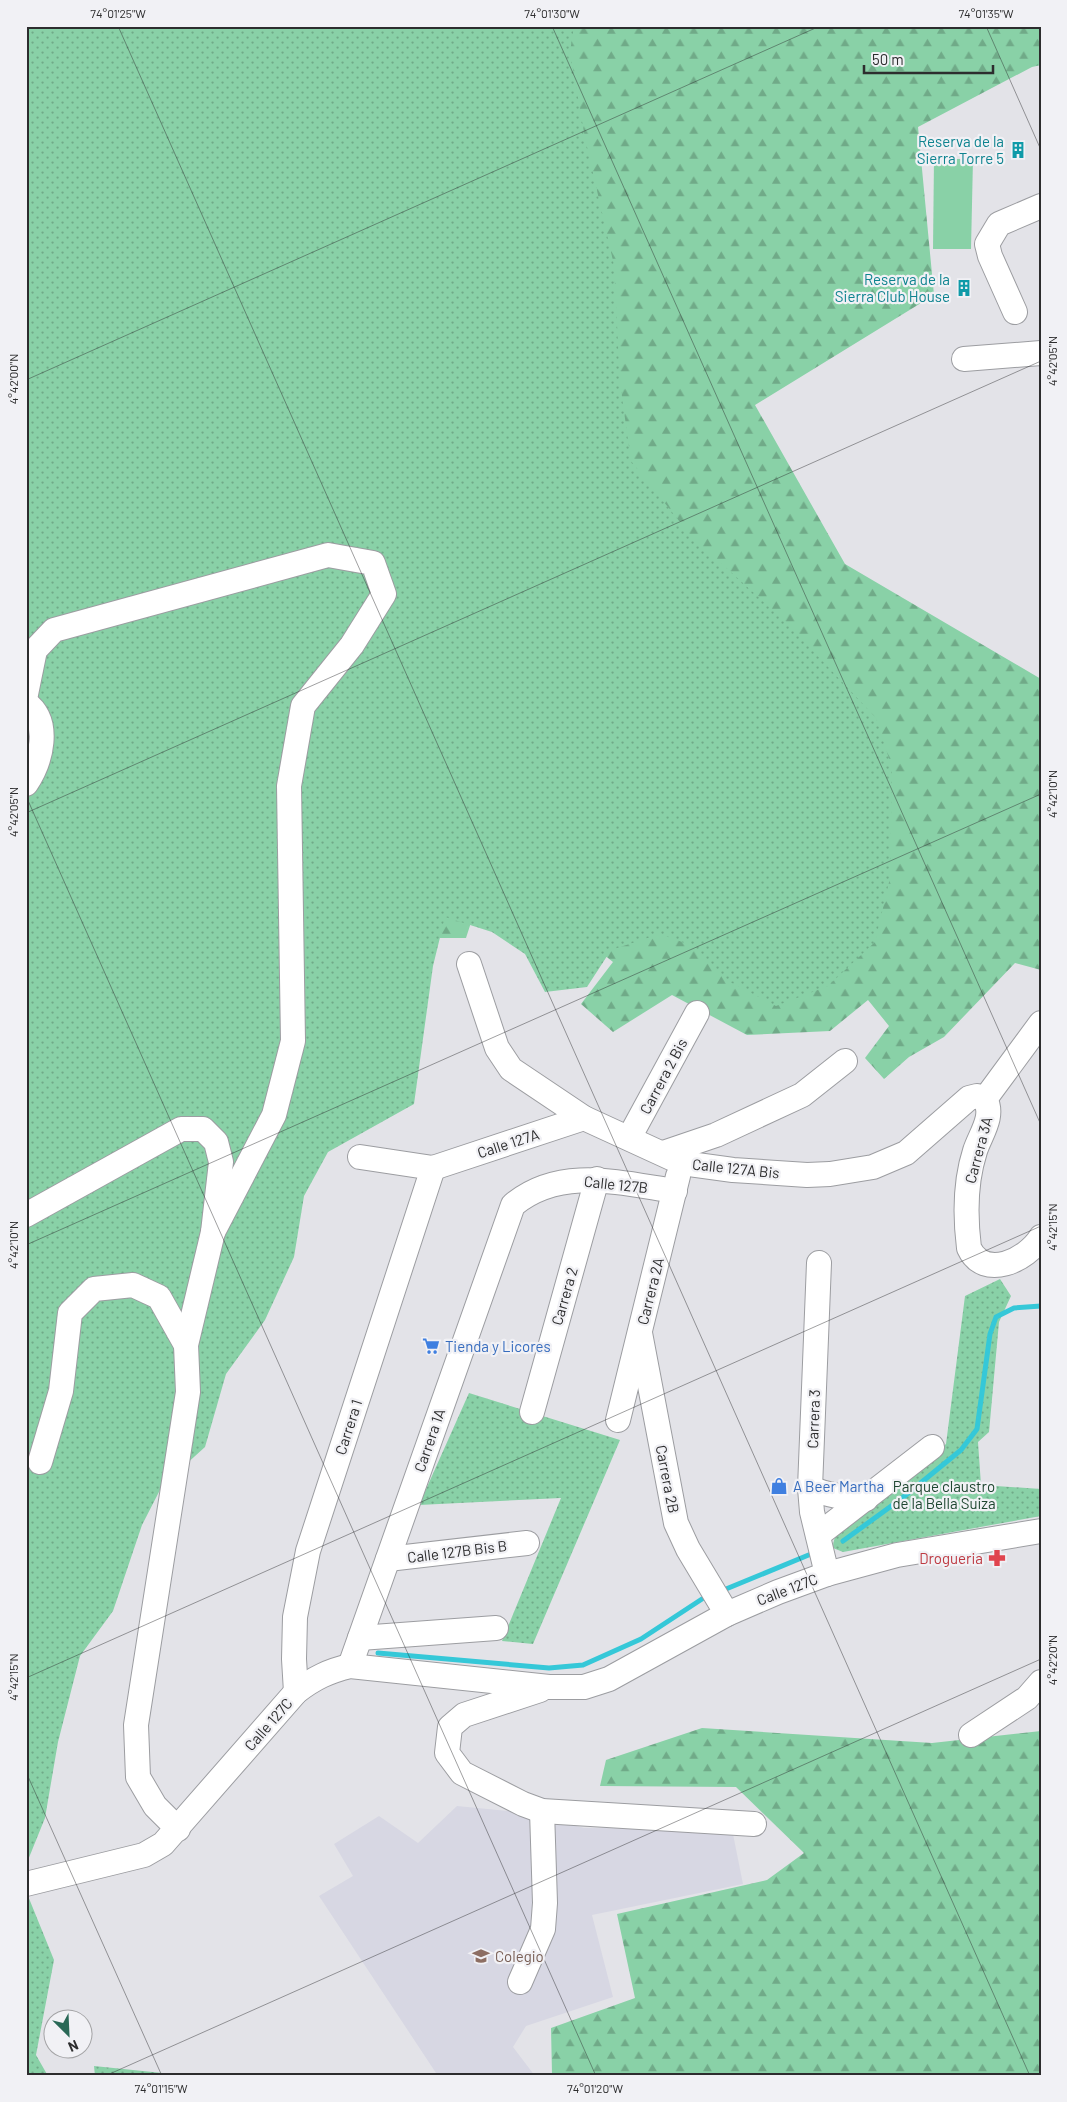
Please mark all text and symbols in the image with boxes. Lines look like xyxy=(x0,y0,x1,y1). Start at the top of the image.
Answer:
text: 74°01'25"W xyxy=(90,6,146,20)
text: 74°01'30"W xyxy=(524,6,580,20)
text: 74°01'35"W xyxy=(958,6,1014,20)
scale bar xyxy=(864,42,993,74)
text: 50 m xyxy=(872,50,904,68)
place label: Reserva de la Sierra Torre 5 xyxy=(917,132,1004,167)
building icon: Reserva de la Sierra Torre 5 xyxy=(1008,140,1028,160)
place label: Reserva de la Sierra Club House xyxy=(835,270,950,305)
building icon: Reserva de la Sierra Club House xyxy=(954,278,974,298)
text: 4°42'05"N xyxy=(1045,336,1059,386)
text: 4°42'00"N xyxy=(6,354,20,404)
text: 4°42'10"N xyxy=(1045,770,1059,818)
text: 4°42'05"N xyxy=(6,787,20,837)
street label: Carrera 2 Bis xyxy=(636,1035,690,1117)
street label: Carrera 3A xyxy=(960,1115,996,1185)
street label: Calle 127A xyxy=(475,1125,541,1161)
street label: Calle 127A Bis xyxy=(692,1154,780,1182)
street label: Calle 127B xyxy=(583,1172,649,1196)
text: 4°42'15"N xyxy=(1045,1203,1059,1251)
text: 4°42'10"N xyxy=(6,1221,20,1269)
street label: Carrera 2A xyxy=(633,1255,667,1327)
street label: Carrera 2 xyxy=(547,1265,581,1327)
supermarket icon: Tienda y Licores xyxy=(421,1336,441,1356)
place label: Tienda y Licores xyxy=(445,1337,551,1355)
street label: Carrera 3 xyxy=(803,1389,823,1449)
street label: Carrera 1 xyxy=(331,1397,365,1457)
street label: Carrera 1A xyxy=(410,1406,448,1474)
street label: Carrera 2B xyxy=(653,1443,683,1515)
shop icon: A Beer Martha xyxy=(769,1476,789,1496)
place label: A Beer Martha xyxy=(793,1477,884,1495)
park label: Parque claustro de la Bella Suiza xyxy=(892,1477,996,1512)
street label: Calle 127B Bis B xyxy=(406,1536,508,1566)
pharmacy icon: Drogueria xyxy=(987,1548,1007,1568)
place label: Drogueria xyxy=(919,1549,983,1567)
street label: Calle 127C xyxy=(754,1569,820,1609)
text: 4°42'20"N xyxy=(1045,1635,1059,1685)
text: 4°42'15"N xyxy=(6,1653,20,1701)
street label: Calle 127C xyxy=(240,1694,296,1754)
school or university icon: Colegio xyxy=(471,1946,491,1966)
place label: Colegio xyxy=(495,1947,544,1965)
north arrow xyxy=(42,2010,92,2060)
text: N xyxy=(66,2037,81,2056)
text: 74°01'15"W xyxy=(134,2081,188,2095)
text: 74°01'20"W xyxy=(567,2081,623,2095)

